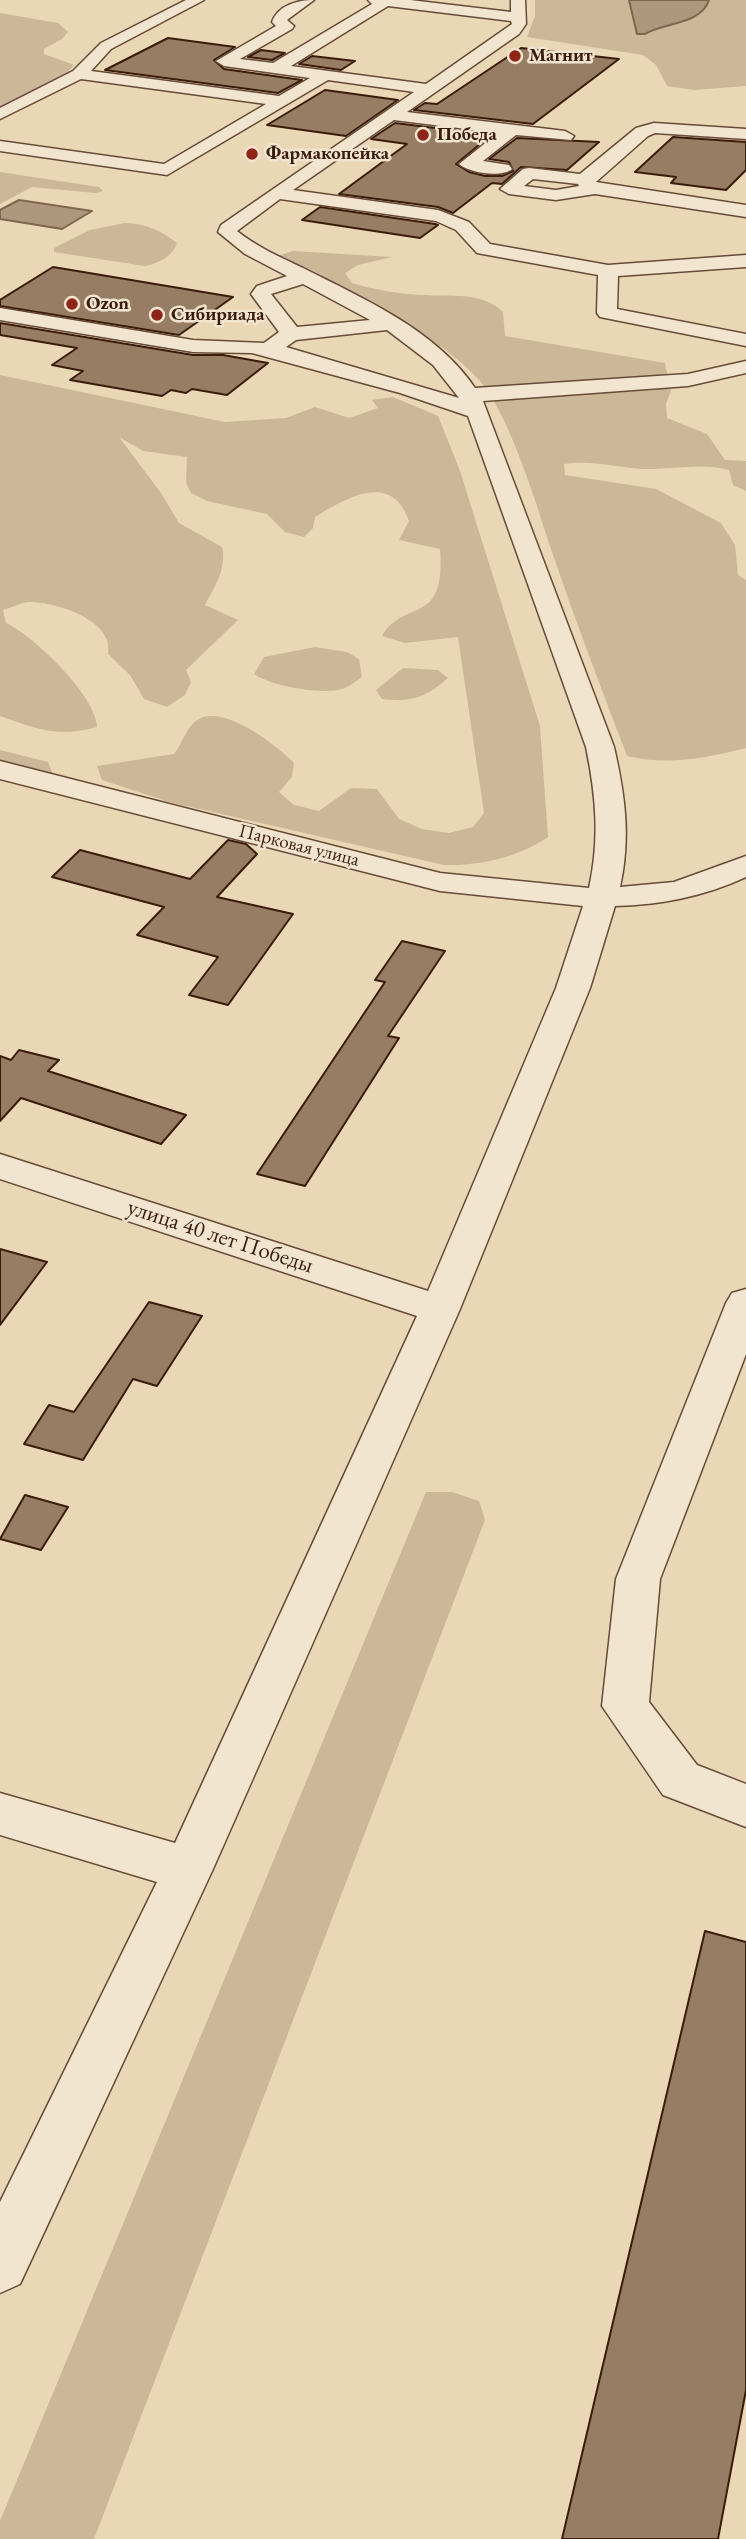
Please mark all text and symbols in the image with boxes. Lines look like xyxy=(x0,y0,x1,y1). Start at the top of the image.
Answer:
place label: Магнит xyxy=(529,45,593,67)
marker: Магнит xyxy=(507,48,523,64)
place label: Победа xyxy=(437,124,497,146)
marker: Победа xyxy=(415,127,431,143)
place label: Фармакопейка xyxy=(266,143,389,165)
marker: Фармакопейка xyxy=(244,146,260,162)
place label: Ozon xyxy=(86,293,129,315)
marker: Ozon xyxy=(64,296,80,312)
place label: Сибириада xyxy=(171,304,265,326)
marker: Сибириада xyxy=(149,307,165,323)
street label: Парковая улица xyxy=(236,820,362,872)
street label: улица 40 лет Победы xyxy=(124,1194,316,1280)

